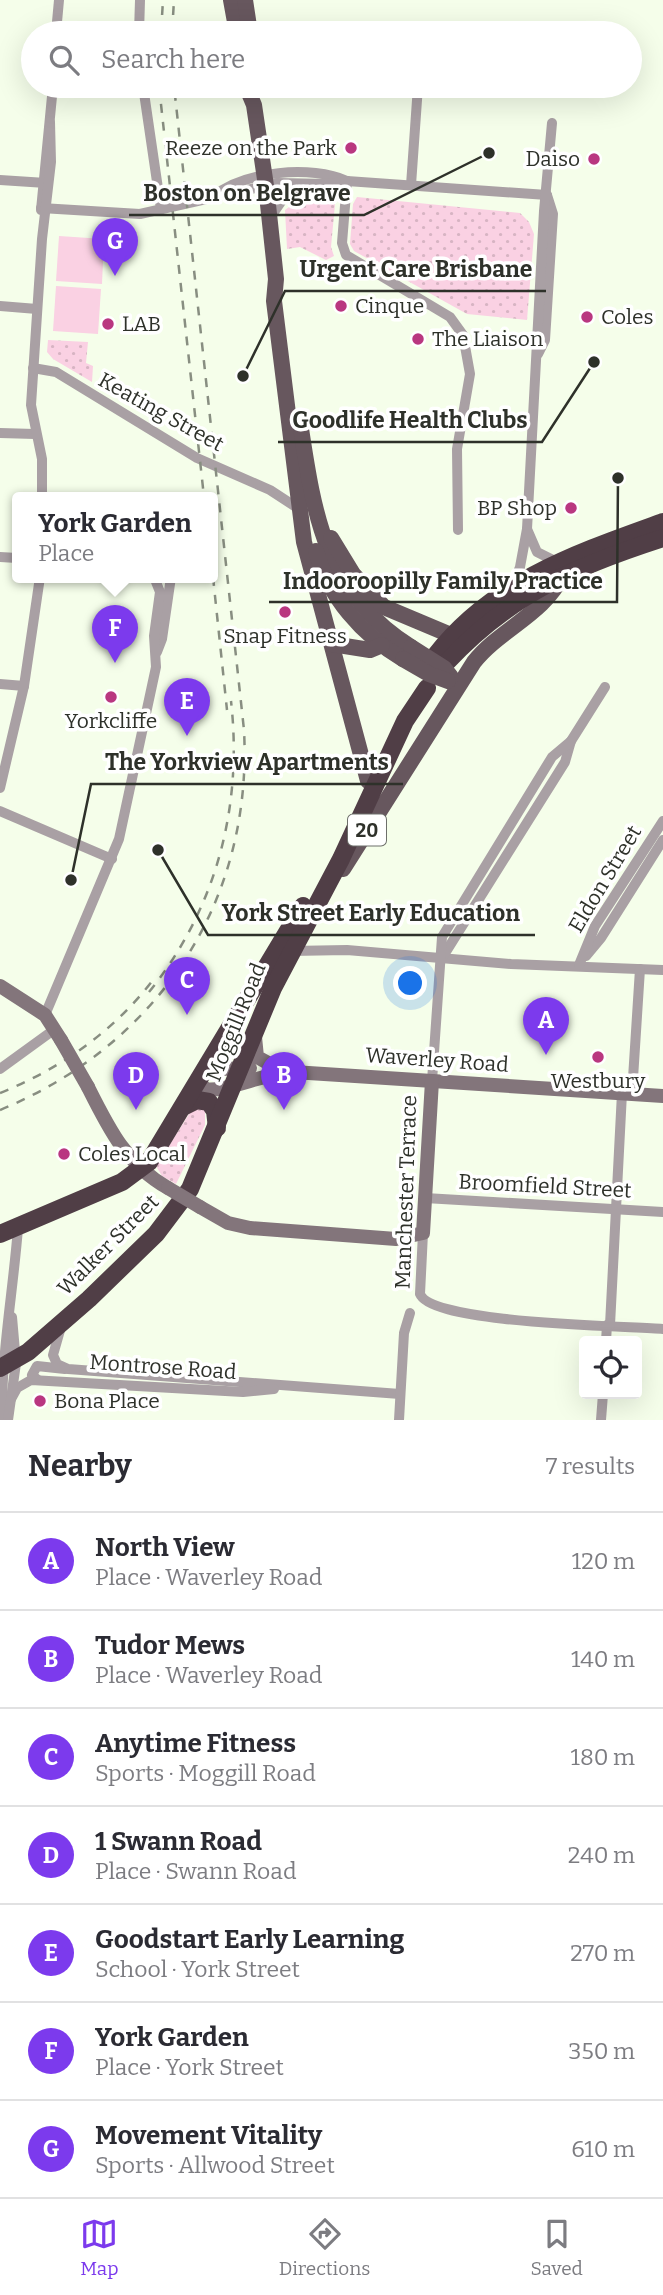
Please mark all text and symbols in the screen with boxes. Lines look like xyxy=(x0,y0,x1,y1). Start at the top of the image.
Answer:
search box xyxy=(21,21,642,98)
icon: search xyxy=(45,41,83,79)
text: Search here xyxy=(101,44,245,75)
place label: Reeze on the Park xyxy=(165,135,337,161)
marker: Reeze on the Park xyxy=(343,140,359,156)
place label: Daiso xyxy=(526,146,580,172)
marker: Daiso xyxy=(586,151,602,167)
callout: Boston on Belgrave xyxy=(129,171,364,215)
text: Boston on Belgrave xyxy=(143,179,351,207)
pin: G xyxy=(92,218,138,276)
callout: Urgent Care Brisbane xyxy=(285,247,546,291)
text: Urgent Care Brisbane xyxy=(300,255,532,283)
place label: Cinque xyxy=(355,293,424,319)
marker: Cinque xyxy=(333,298,349,314)
place label: Coles xyxy=(601,304,654,330)
marker: Coles xyxy=(579,309,595,325)
place label: LAB xyxy=(122,311,161,337)
marker: LAB xyxy=(100,316,116,332)
place label: The Liaison xyxy=(432,326,543,352)
marker: The Liaison xyxy=(410,331,426,347)
street label: Keating Street xyxy=(94,367,229,457)
callout: Goodlife Health Clubs xyxy=(278,398,542,442)
text: Goodlife Health Clubs xyxy=(292,406,528,434)
popup xyxy=(12,492,218,583)
place label: BP Shop xyxy=(477,495,557,521)
marker: BP Shop xyxy=(563,500,579,516)
text: York Garden xyxy=(38,508,192,539)
text: Place xyxy=(38,539,94,567)
callout: Indooroopilly Family Practice xyxy=(269,558,617,602)
text: Indooroopilly Family Practice xyxy=(283,567,603,595)
marker: Snap Fitness xyxy=(277,604,293,620)
pin: F xyxy=(92,605,138,663)
place label: Snap Fitness xyxy=(223,623,347,649)
pin: E xyxy=(164,678,210,736)
marker: Yorkcliffe xyxy=(103,689,119,705)
place label: Yorkcliffe xyxy=(65,708,157,734)
callout: The Yorkview Apartments xyxy=(91,740,403,784)
text: The Yorkview Apartments xyxy=(105,748,389,776)
road number: 20 xyxy=(348,814,386,846)
street label: Eldon Street xyxy=(563,820,647,937)
callout: York Street Early Education xyxy=(208,891,535,935)
text: York Street Early Education xyxy=(222,899,520,927)
pin: C xyxy=(164,957,210,1015)
street label: Moggill Road xyxy=(200,959,272,1085)
your location xyxy=(393,966,427,1000)
pin: A xyxy=(523,997,569,1055)
street label: Waverley Road xyxy=(365,1042,509,1078)
marker: Westbury xyxy=(590,1049,606,1065)
pin: D xyxy=(113,1052,159,1110)
pin: B xyxy=(261,1052,307,1110)
place label: Westbury xyxy=(551,1068,646,1094)
street label: Manchester Terrace xyxy=(390,1095,422,1289)
place label: Coles Local xyxy=(78,1141,186,1167)
marker: Coles Local xyxy=(56,1146,72,1162)
street label: Broomfield Street xyxy=(458,1168,633,1204)
street label: Walker Street xyxy=(52,1189,164,1301)
map controls xyxy=(579,1336,642,1399)
button: locate xyxy=(579,1336,642,1399)
street label: Montrose Road xyxy=(89,1349,237,1385)
place label: Bona Place xyxy=(54,1388,160,1414)
marker: Bona Place xyxy=(32,1393,48,1409)
text: Nearby xyxy=(28,1448,132,1484)
text: 7 results xyxy=(546,1452,635,1480)
text: North View xyxy=(95,1532,235,1563)
text: A xyxy=(43,1547,59,1575)
text: 120 m xyxy=(572,1547,635,1575)
text: Place · Waverley Road xyxy=(95,1563,323,1591)
text: Tudor Mews xyxy=(95,1630,245,1661)
text: B xyxy=(44,1645,58,1673)
text: 140 m xyxy=(571,1645,635,1673)
text: Place · Waverley Road xyxy=(95,1661,323,1689)
text: Anytime Fitness xyxy=(95,1728,296,1759)
text: C xyxy=(44,1743,58,1771)
text: 180 m xyxy=(571,1743,635,1771)
text: Sports · Moggill Road xyxy=(95,1759,316,1787)
text: 1 Swann Road xyxy=(95,1826,262,1857)
text: D xyxy=(43,1841,59,1869)
text: 240 m xyxy=(568,1841,635,1869)
text: Place · Swann Road xyxy=(95,1857,297,1885)
text: Goodstart Early Learning xyxy=(95,1924,405,1955)
text: E xyxy=(44,1939,58,1967)
text: 270 m xyxy=(570,1939,635,1967)
text: School · York Street xyxy=(95,1955,300,1983)
text: York Garden xyxy=(95,2022,249,2053)
text: F xyxy=(45,2037,57,2065)
text: 350 m xyxy=(568,2037,635,2065)
text: Place · York Street xyxy=(95,2053,284,2081)
text: Movement Vitality xyxy=(95,2120,322,2151)
text: G xyxy=(43,2135,59,2163)
text: 610 m xyxy=(571,2135,635,2163)
text: Sports · Allwood Street xyxy=(95,2151,335,2179)
tab: Map xyxy=(80,2215,119,2280)
tab: Directions xyxy=(279,2215,370,2280)
tab: Saved xyxy=(531,2215,583,2280)

